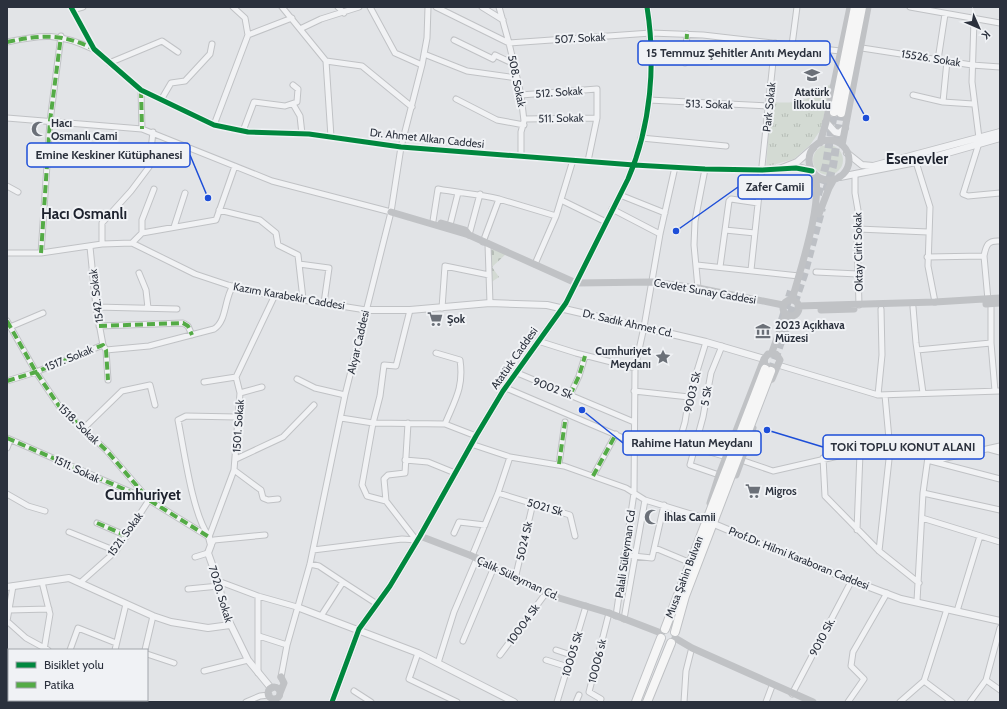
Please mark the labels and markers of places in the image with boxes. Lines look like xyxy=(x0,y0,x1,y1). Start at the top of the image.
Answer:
callout: 15 Temmuz Şehitler Anıtı Meydanı xyxy=(638,41,830,65)
school or university icon: Atatürk İlkokulu xyxy=(803,66,821,84)
place label: Atatürk İlkokulu xyxy=(793,85,831,112)
place label: Hacı Osmanlı Cami xyxy=(51,116,117,143)
mosque icon: Hacı Osmanlı Cami xyxy=(30,120,48,138)
callout: Emine Keskiner Kütüphanesi xyxy=(27,143,190,167)
callout: Zafer Camii xyxy=(738,175,812,199)
supermarket icon: Şok xyxy=(426,310,444,328)
place label: Şok xyxy=(447,312,466,326)
place label: 2023 Açıkhava Müzesi xyxy=(775,318,845,345)
museum icon: 2023 Açıkhava Müzesi xyxy=(754,322,772,340)
place label: Cumhuriyet Meydanı xyxy=(595,344,651,371)
place icon: Cumhuriyet Meydanı xyxy=(654,348,672,366)
callout: Rahime Hatun Meydanı xyxy=(623,431,761,455)
callout: TOKİ TOPLU KONUT ALANI xyxy=(823,435,984,459)
supermarket icon: Migros xyxy=(744,482,762,500)
place label: Migros xyxy=(765,484,797,498)
mosque icon: İhlas Camii xyxy=(643,508,661,526)
place label: İhlas Camii xyxy=(664,510,716,524)

